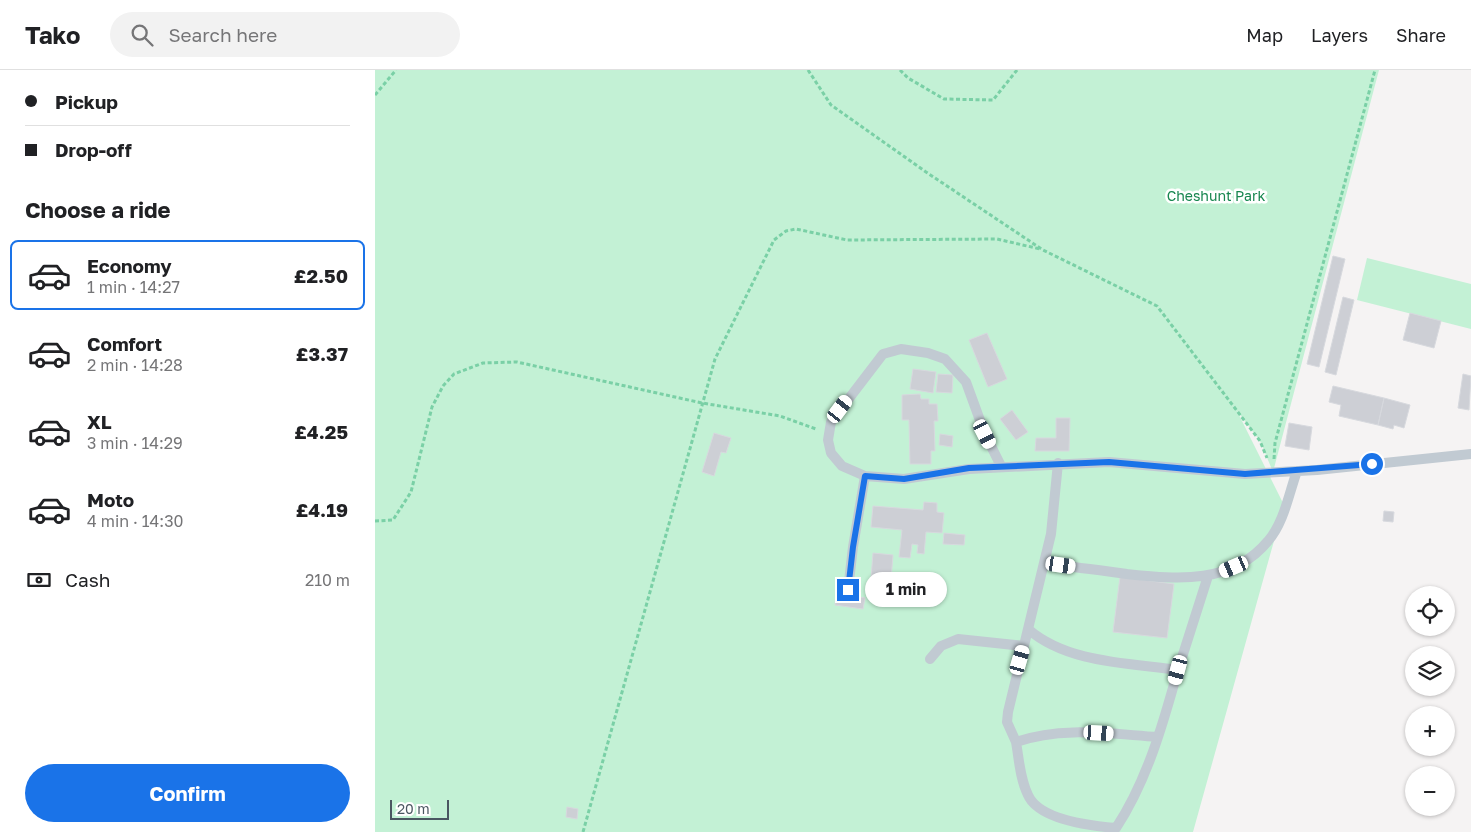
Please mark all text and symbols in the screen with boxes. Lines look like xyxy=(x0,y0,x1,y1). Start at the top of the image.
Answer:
search box xyxy=(110,12,460,57)
text: Tako xyxy=(25,20,80,49)
icon: search xyxy=(128,21,156,49)
text: Search here xyxy=(168,23,277,46)
text: Map xyxy=(1246,24,1283,46)
text: Layers xyxy=(1311,24,1368,46)
text: Share xyxy=(1396,24,1446,46)
text: Pickup xyxy=(55,90,118,113)
text: Drop-off xyxy=(55,138,132,161)
park label: Cheshunt Park xyxy=(1167,187,1265,204)
text: Choose a ride xyxy=(25,196,171,223)
icon: car xyxy=(27,253,72,298)
text: Economy xyxy=(87,254,172,277)
text: £2.50 xyxy=(294,264,348,287)
text: 1 min · 14:27 xyxy=(87,277,180,297)
icon: car xyxy=(27,331,72,376)
text: Comfort xyxy=(87,332,162,355)
text: £3.37 xyxy=(296,342,348,365)
text: 2 min · 14:28 xyxy=(87,355,183,375)
car xyxy=(824,393,855,425)
icon: car xyxy=(27,409,72,454)
text: XL xyxy=(87,410,112,433)
car xyxy=(971,417,998,451)
text: £4.25 xyxy=(294,420,348,443)
text: 3 min · 14:29 xyxy=(87,433,183,453)
route start xyxy=(1361,453,1383,475)
icon: car xyxy=(27,487,72,532)
text: Moto xyxy=(87,488,134,511)
text: £4.19 xyxy=(296,498,348,521)
text: 4 min · 14:30 xyxy=(87,511,183,531)
car xyxy=(1217,554,1250,580)
car xyxy=(1045,555,1076,575)
icon: cash xyxy=(25,566,53,594)
text: Cash xyxy=(65,568,110,591)
text: 210 m xyxy=(305,570,350,590)
callout: 1 min xyxy=(865,572,948,608)
route end xyxy=(837,579,859,601)
text: 1 min xyxy=(886,579,926,599)
map controls xyxy=(1405,586,1455,816)
button: locate xyxy=(1405,586,1455,636)
car xyxy=(1008,644,1031,676)
button: layers xyxy=(1405,646,1455,696)
car xyxy=(1166,654,1189,686)
button: + xyxy=(1405,706,1455,756)
car xyxy=(1083,725,1114,741)
button: Confirm xyxy=(25,764,350,822)
button: − xyxy=(1405,766,1455,816)
scale bar xyxy=(390,797,449,820)
text: 20 m xyxy=(397,800,430,817)

